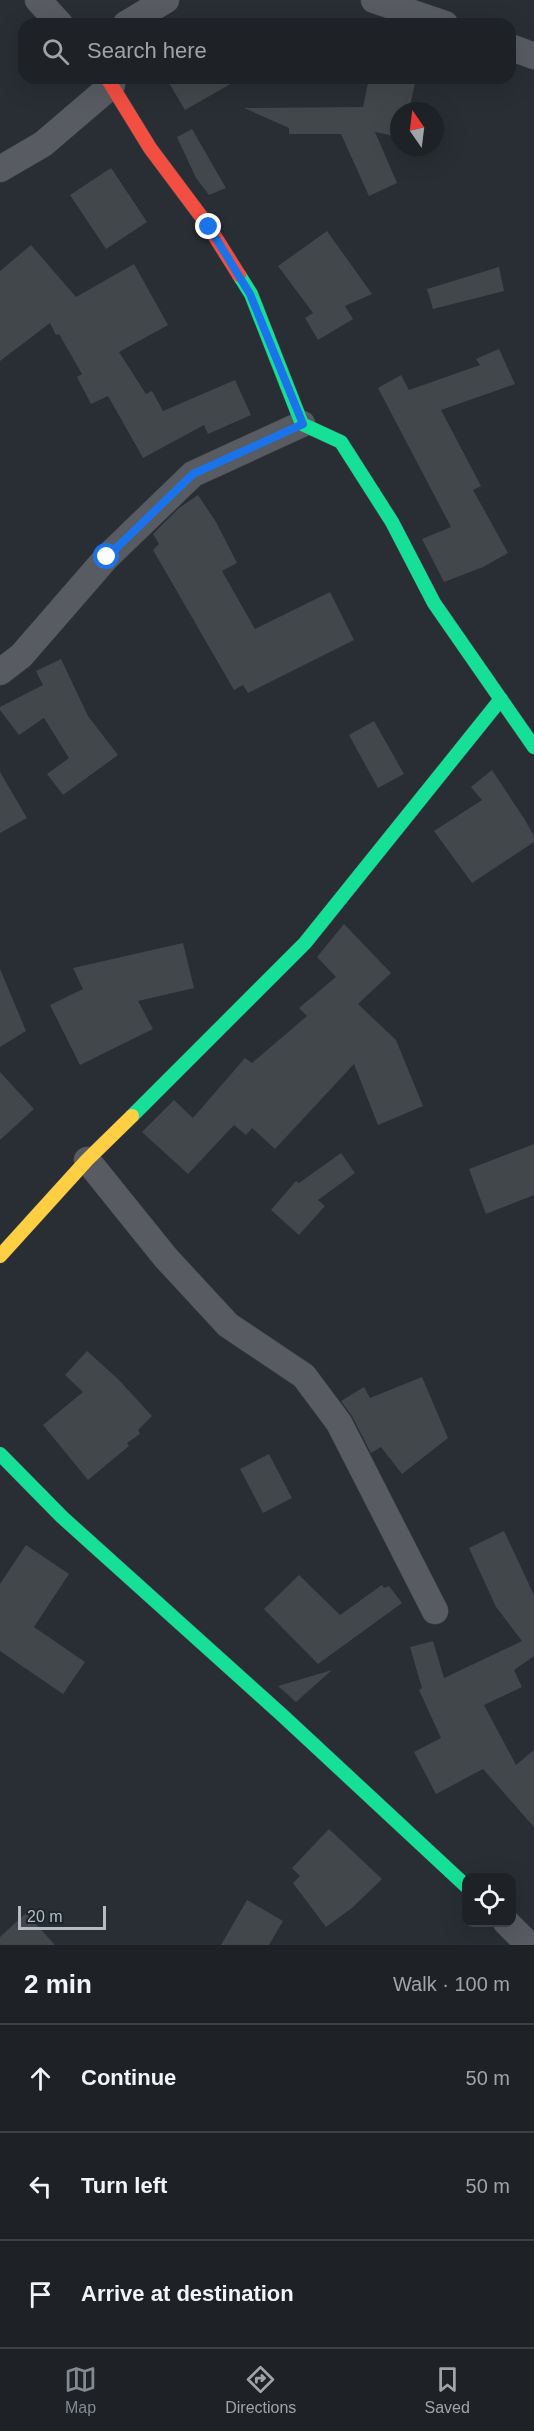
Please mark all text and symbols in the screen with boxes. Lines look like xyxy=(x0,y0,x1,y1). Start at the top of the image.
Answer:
search box xyxy=(18,18,516,84)
icon: search xyxy=(39,35,72,68)
text: Search here xyxy=(87,38,207,63)
north arrow xyxy=(390,102,444,156)
route end xyxy=(195,213,221,239)
route start xyxy=(93,543,119,569)
map controls xyxy=(462,1873,516,1927)
button: locate xyxy=(462,1873,516,1927)
scale bar xyxy=(18,1903,106,1930)
text: 20 m xyxy=(27,1908,63,1925)
text: 2 min xyxy=(24,1969,92,1999)
text: Walk · 100 m xyxy=(393,1973,510,1995)
icon: ahead xyxy=(24,2062,57,2095)
text: Continue xyxy=(81,2065,176,2090)
text: 50 m xyxy=(466,2067,510,2089)
icon: left xyxy=(24,2170,57,2203)
text: Turn left xyxy=(81,2173,167,2198)
text: 50 m xyxy=(466,2175,510,2197)
icon: arrive xyxy=(24,2278,57,2311)
text: Arrive at destination xyxy=(81,2281,294,2306)
tab: Map xyxy=(64,2363,97,2417)
tab: Directions xyxy=(225,2363,296,2417)
tab: Saved xyxy=(425,2363,470,2417)

